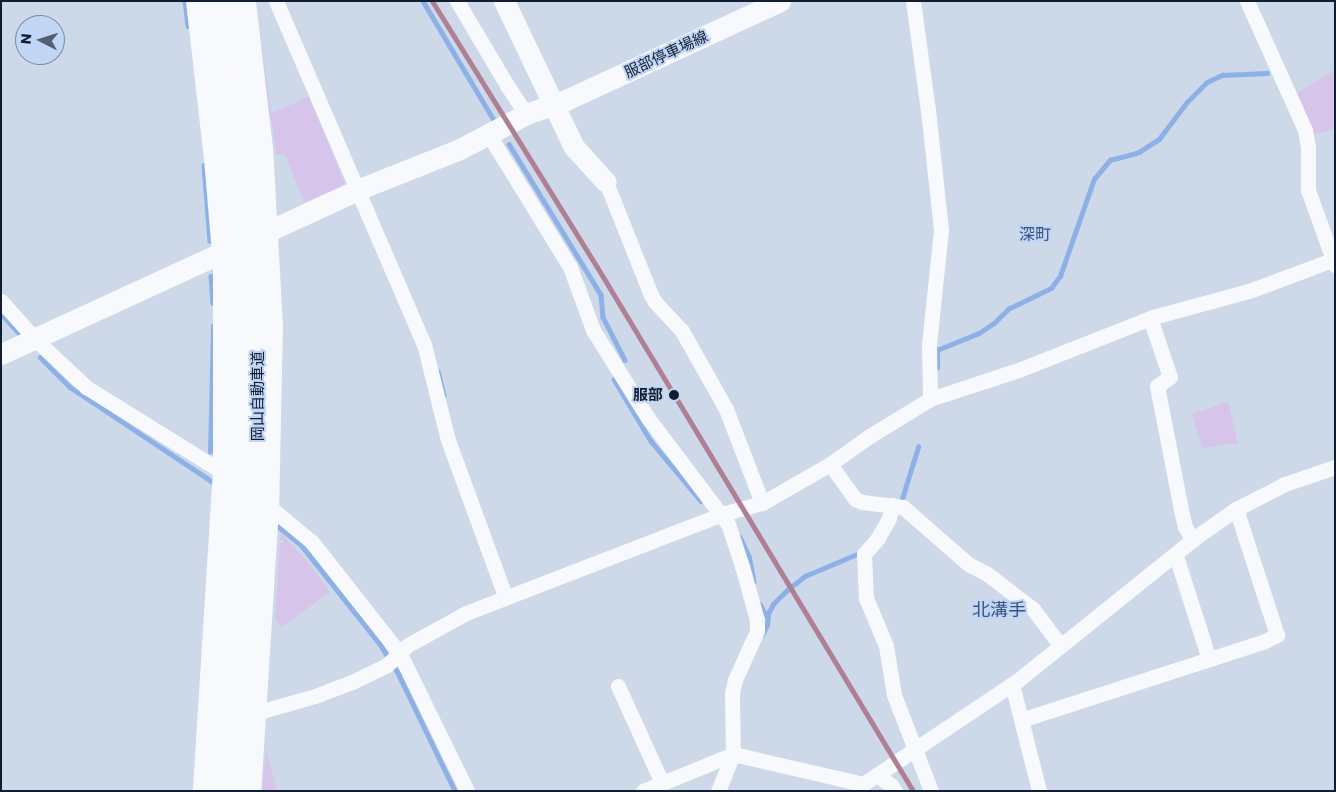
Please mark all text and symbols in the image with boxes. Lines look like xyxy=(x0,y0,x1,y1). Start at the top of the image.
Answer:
north arrow xyxy=(15,15,65,65)
street label: 服部停車場線 xyxy=(621,27,711,81)
text: N xyxy=(16,33,36,45)
district label: 深町 xyxy=(1019,225,1051,245)
street label: 岡山自動車道 xyxy=(249,351,267,441)
place label: 服部 xyxy=(633,386,663,404)
marker: 服部 xyxy=(667,388,681,402)
district label: 北溝手 xyxy=(972,599,1026,621)

